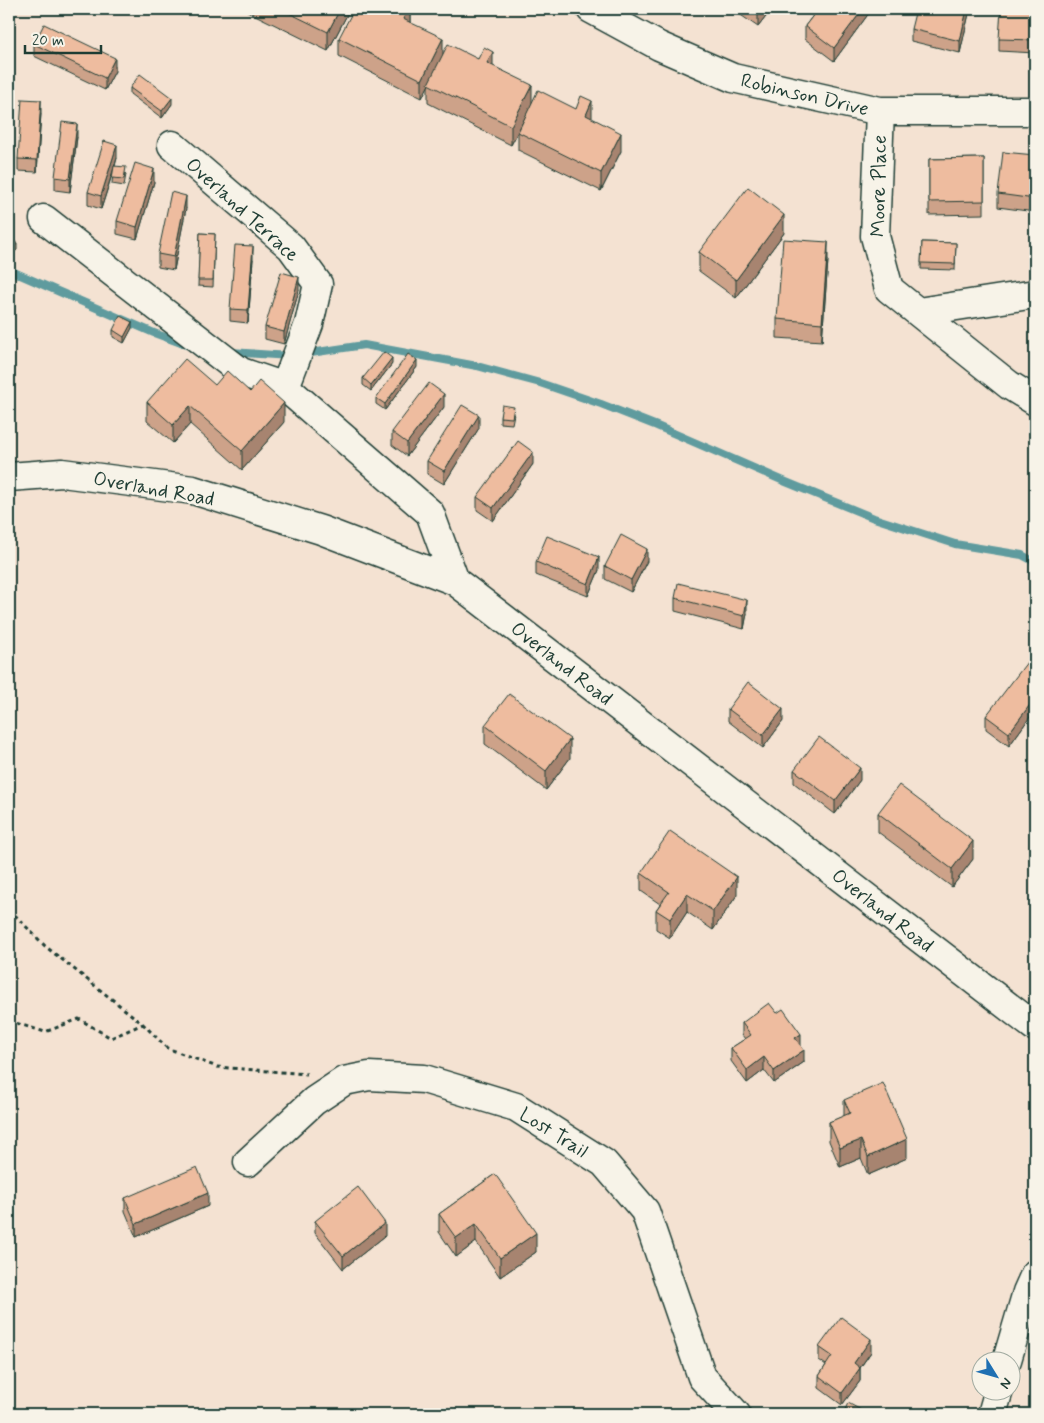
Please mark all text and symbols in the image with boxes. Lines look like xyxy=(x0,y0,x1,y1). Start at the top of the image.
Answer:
scale bar xyxy=(25,22,101,54)
text: 20 m xyxy=(32,31,64,51)
street label: Robinson Drive xyxy=(738,68,871,123)
street label: Moore Place xyxy=(865,135,894,237)
street label: Overland Terrace xyxy=(179,152,305,268)
street label: Overland Road xyxy=(91,466,216,513)
street label: Overland Road xyxy=(504,616,618,713)
street label: Overland Road xyxy=(825,863,939,960)
street label: Lost Trail xyxy=(514,1102,593,1165)
north arrow xyxy=(972,1350,1022,1400)
text: N xyxy=(996,1374,1016,1392)

